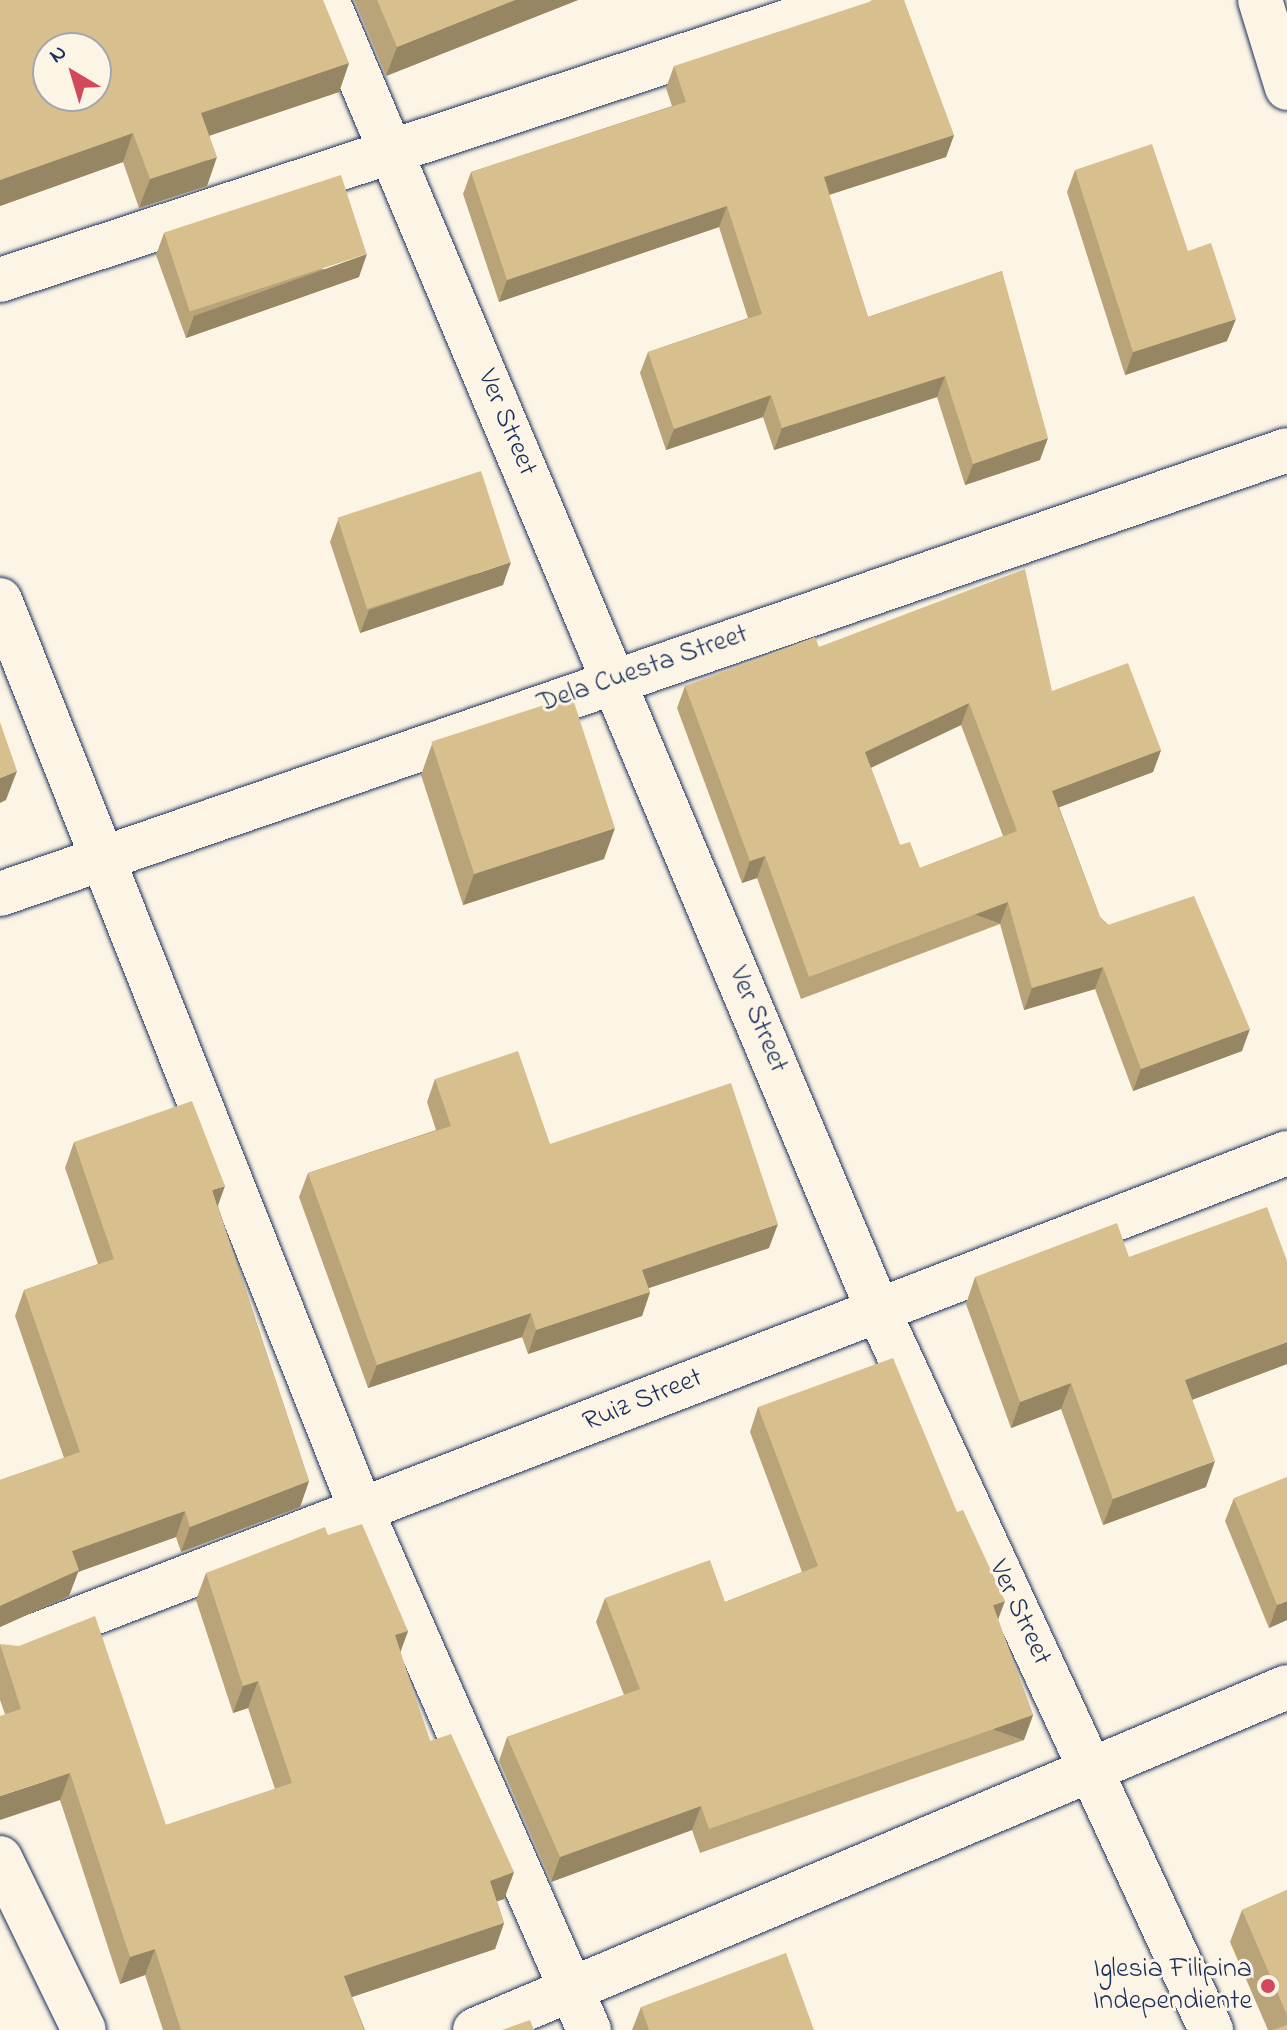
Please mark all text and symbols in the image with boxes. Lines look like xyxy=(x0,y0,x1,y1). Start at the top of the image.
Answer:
north arrow xyxy=(32,32,112,112)
text: N xyxy=(43,37,74,72)
street label: Ver Street xyxy=(469,365,543,481)
street label: Dela Cuesta Street xyxy=(533,618,753,722)
street label: Ver Street xyxy=(720,962,794,1078)
street label: Ruiz Street xyxy=(578,1362,708,1440)
street label: Ver Street xyxy=(980,1555,1058,1671)
place label: Iglesia Filipina Independiente xyxy=(1093,1953,1252,2019)
marker: Iglesia Filipina Independiente xyxy=(1259,1977,1277,1995)

